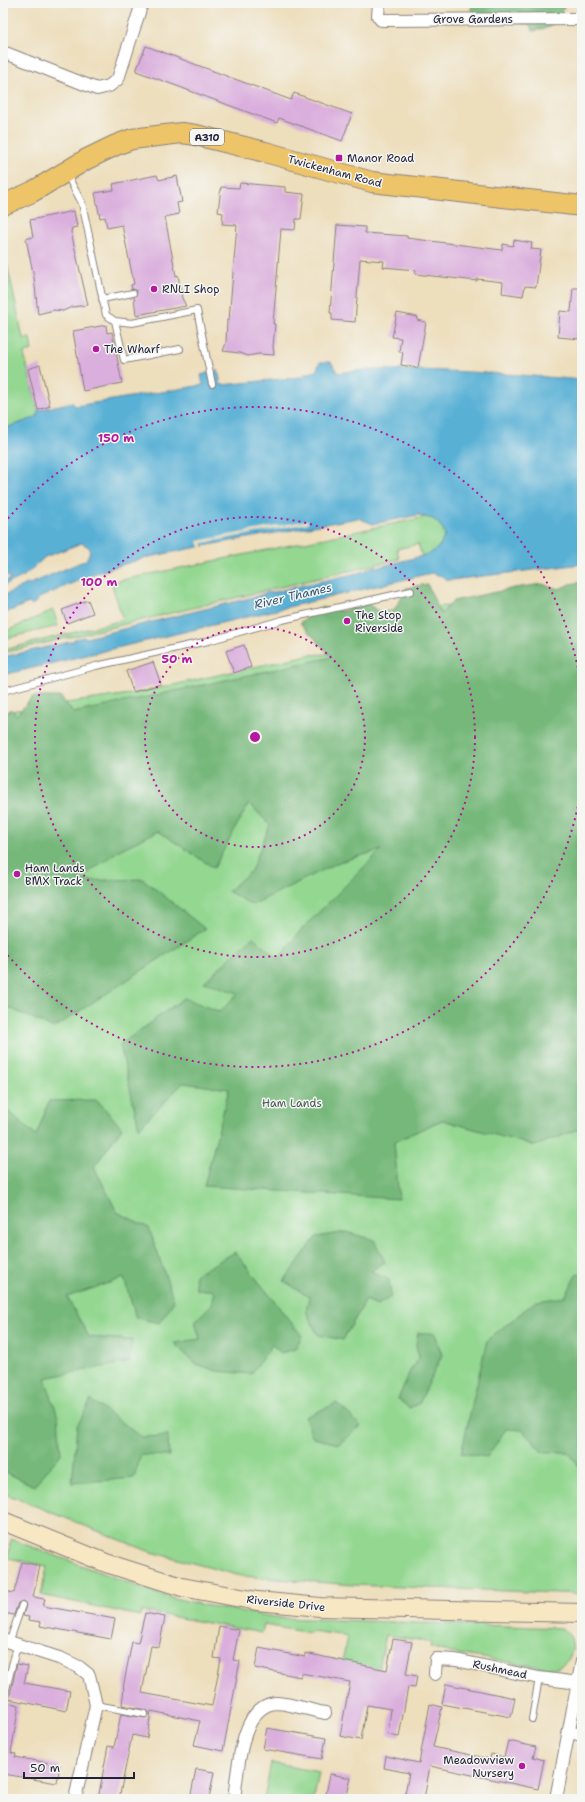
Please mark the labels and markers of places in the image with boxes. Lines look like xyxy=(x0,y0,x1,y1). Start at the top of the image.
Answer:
place label: Manor Road xyxy=(347,151,414,166)
marker: Manor Road xyxy=(334,153,344,163)
place label: RNLI Shop xyxy=(162,282,219,297)
marker: RNLI Shop xyxy=(149,284,159,294)
place label: The Wharf xyxy=(104,342,161,357)
marker: The Wharf xyxy=(91,344,101,354)
place label: The Stop Riverside xyxy=(355,608,403,636)
marker: The Stop Riverside xyxy=(342,616,352,626)
centre of rings xyxy=(248,730,262,744)
place label: Ham Lands BMX Track xyxy=(25,861,85,889)
marker: Ham Lands BMX Track xyxy=(12,869,22,879)
place label: Meadowview Nursery xyxy=(443,1753,514,1781)
marker: Meadowview Nursery xyxy=(517,1761,527,1771)

